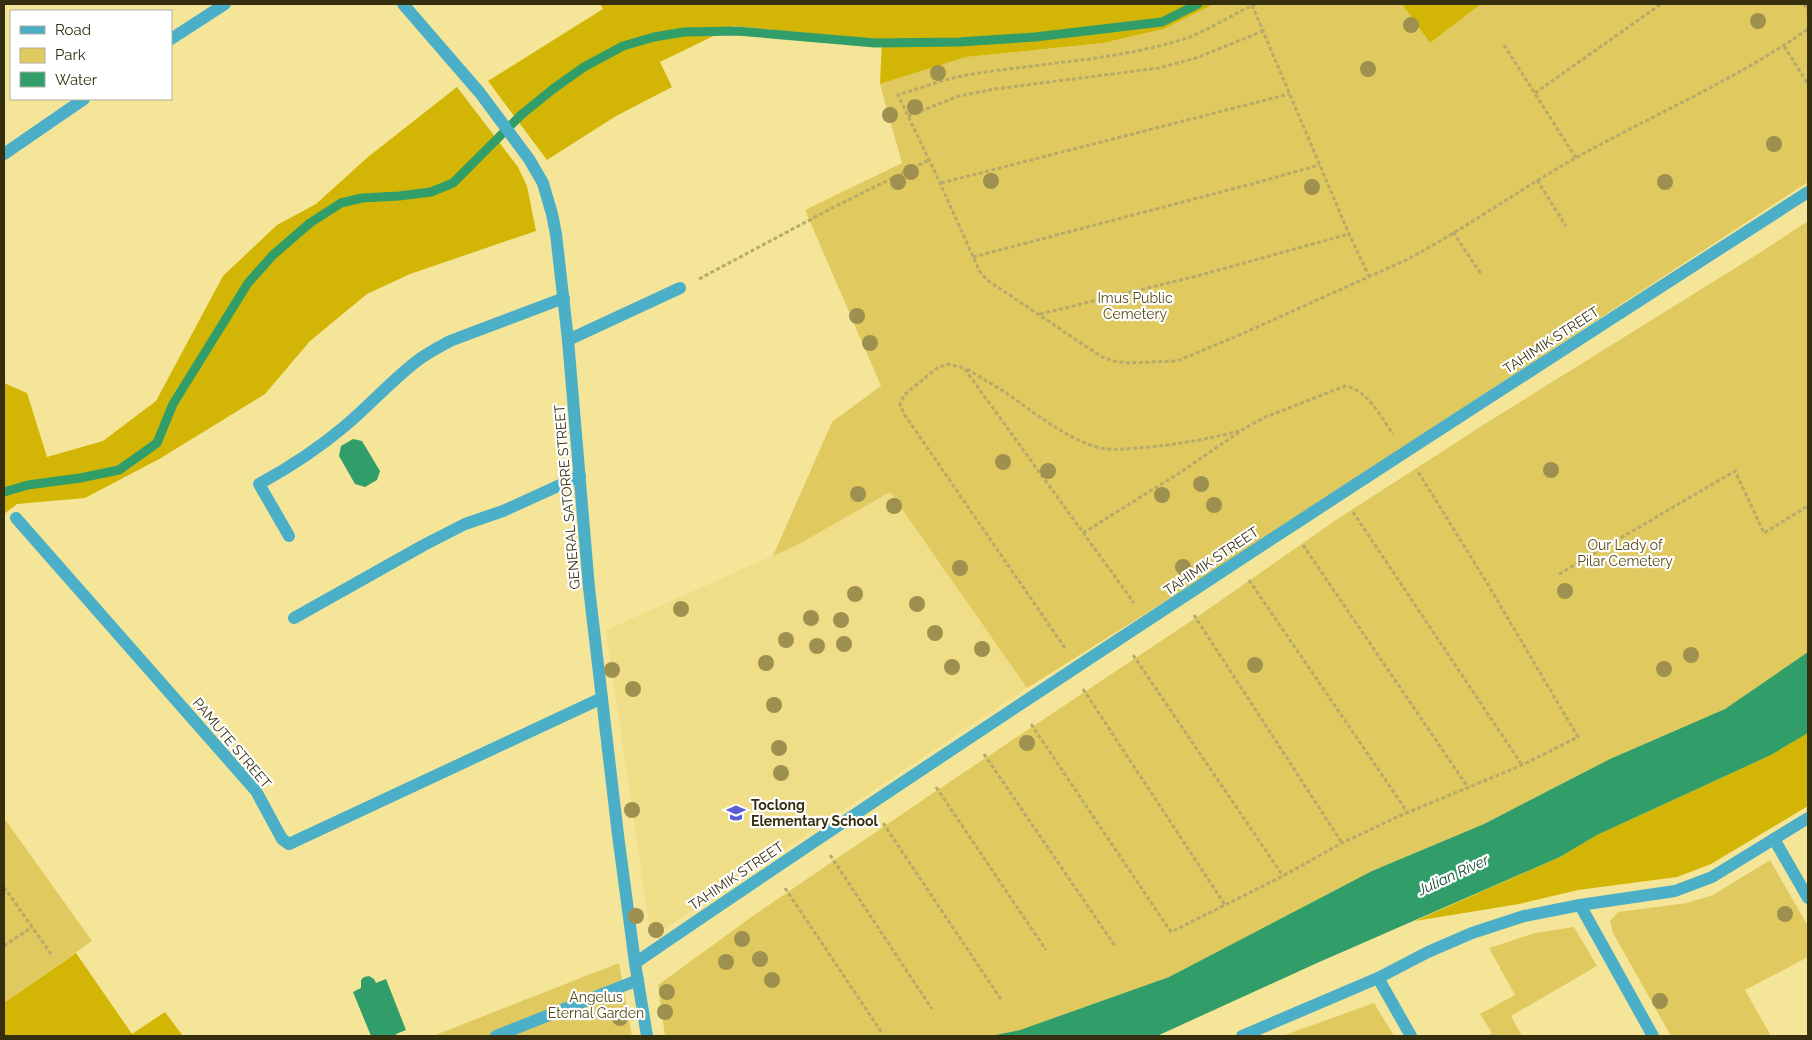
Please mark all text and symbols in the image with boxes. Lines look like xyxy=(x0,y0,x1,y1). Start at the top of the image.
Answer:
legend xyxy=(10,10,172,100)
text: Road xyxy=(55,21,91,39)
text: Park xyxy=(55,46,86,64)
text: Water xyxy=(55,71,98,89)
park label: Imus Public Cemetery xyxy=(1097,290,1173,322)
street label: TAHIMIK STREET xyxy=(1500,303,1602,377)
street label: GENERAL SATORRE STREET xyxy=(551,403,583,590)
street label: TAHIMIK STREET xyxy=(1161,523,1262,599)
park label: Our Lady of Pilar Cemetery xyxy=(1577,537,1673,569)
street label: PAMUTE STREET xyxy=(190,695,275,792)
place label: Toclong Elementary School xyxy=(751,797,879,829)
school or university icon: Toclong Elementary School xyxy=(725,802,747,824)
street label: TAHIMIK STREET xyxy=(686,838,787,914)
water label: Julian River xyxy=(1414,850,1492,900)
park label: Angelus Eternal Garden xyxy=(548,989,644,1021)

